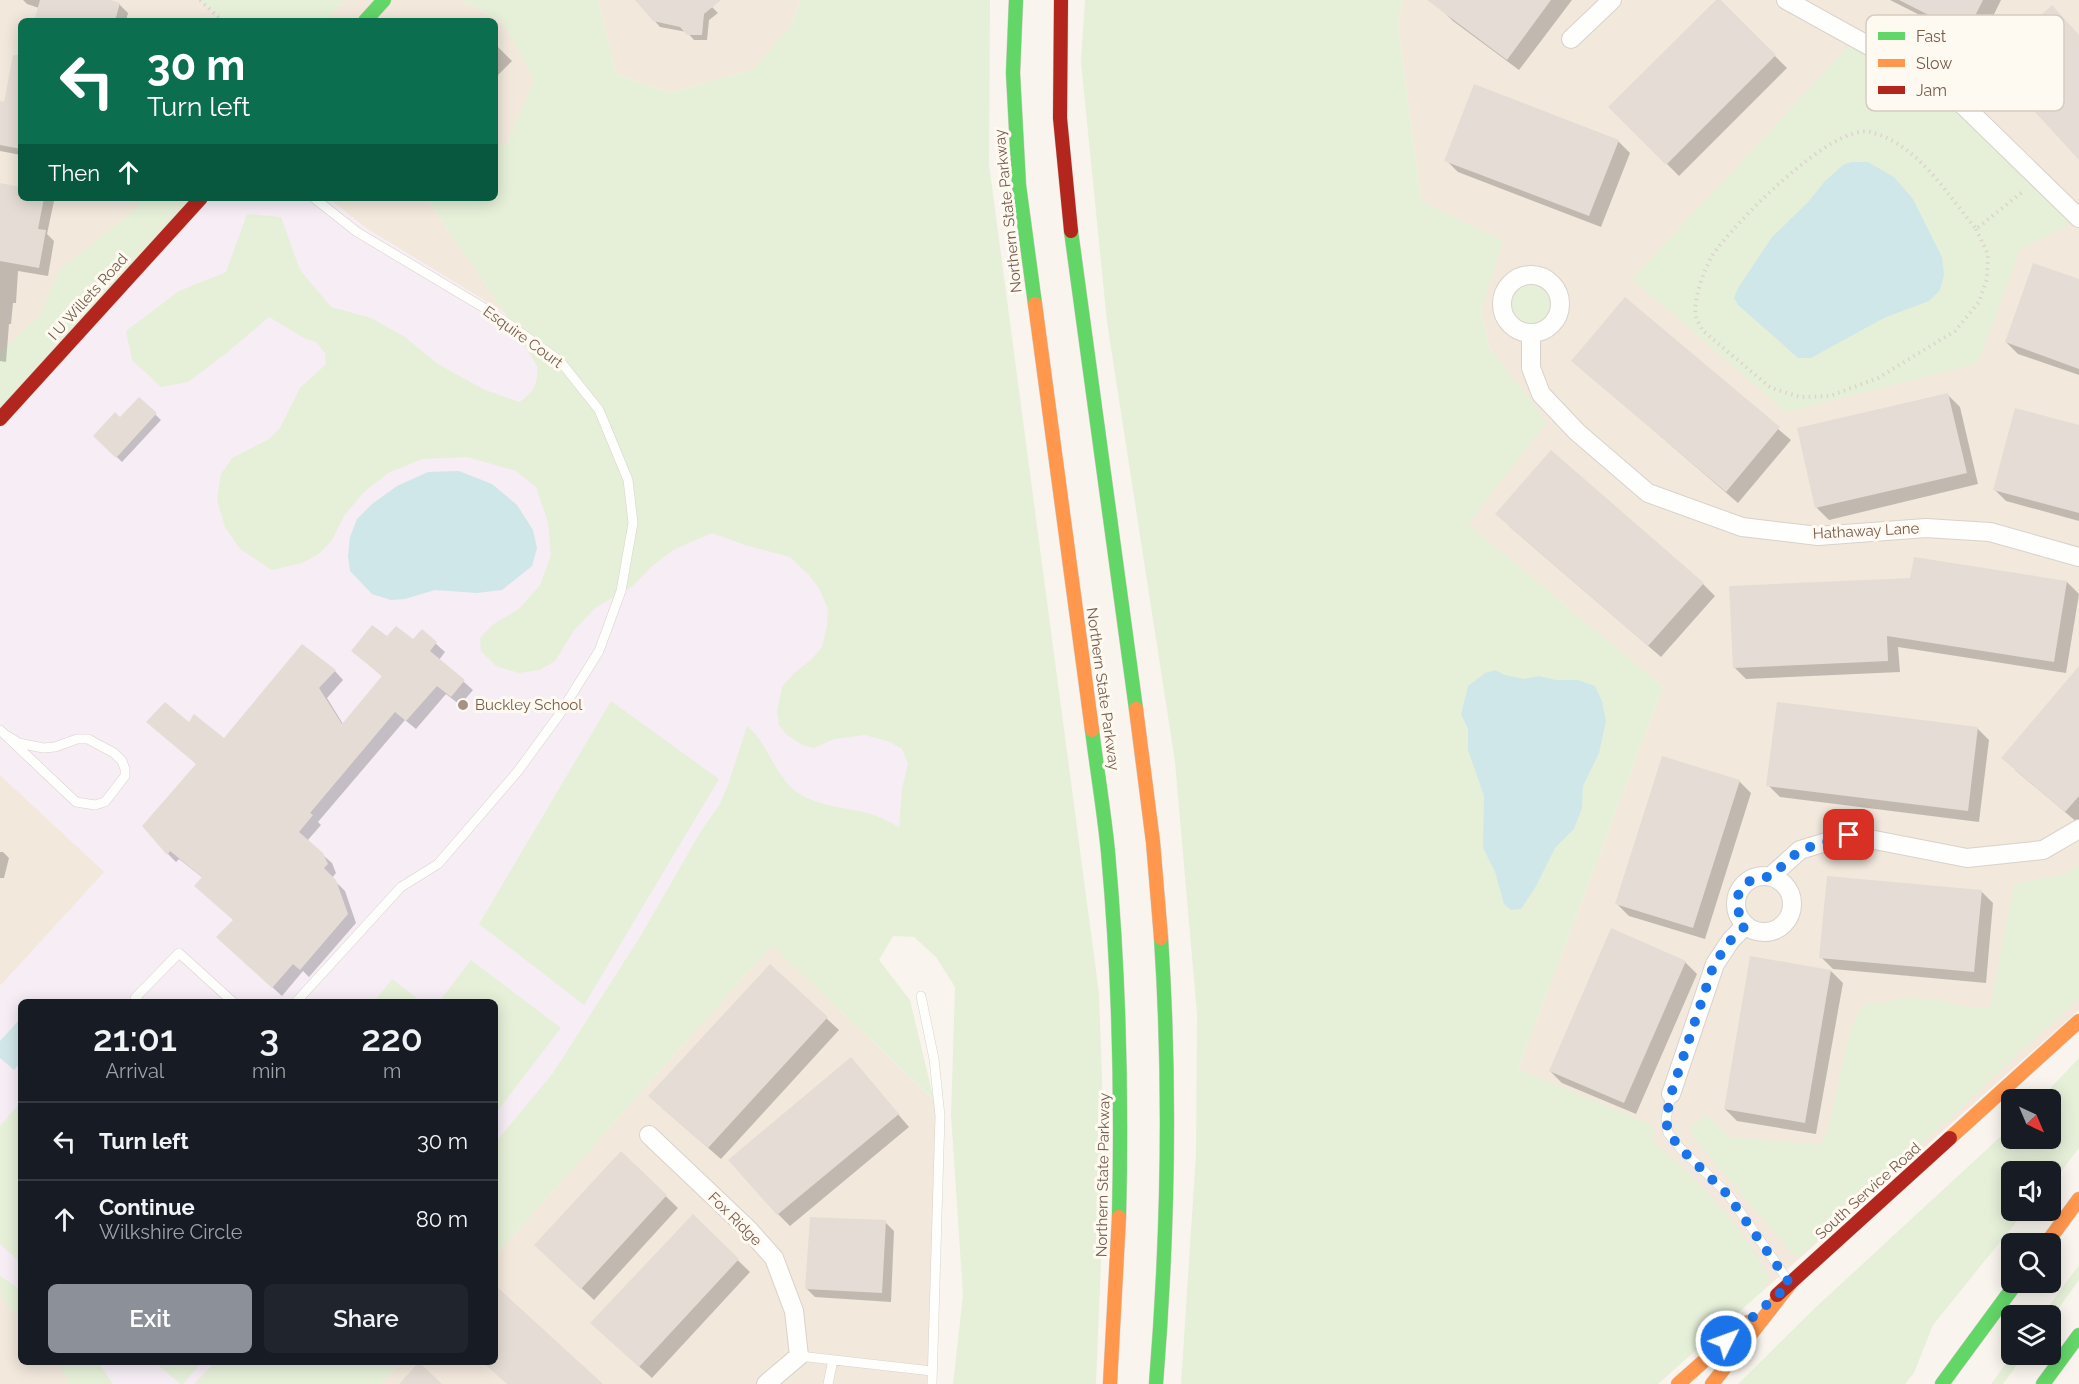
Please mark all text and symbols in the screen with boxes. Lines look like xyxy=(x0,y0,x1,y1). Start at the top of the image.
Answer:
legend xyxy=(1866,15,2064,111)
text: Fast xyxy=(1916,27,1947,46)
text: 30 m xyxy=(147,41,245,90)
icon: left xyxy=(48,42,126,120)
text: Slow xyxy=(1916,54,1952,73)
text: Jam xyxy=(1916,81,1947,100)
text: Turn left xyxy=(147,91,250,122)
street label: Northern State Parkway xyxy=(990,128,1026,294)
icon: ahead xyxy=(112,156,145,189)
text: Then xyxy=(48,160,100,186)
street label: I U Willets Road xyxy=(44,250,132,344)
street label: Esquire Court xyxy=(480,302,566,372)
street label: Hathaway Lane xyxy=(1812,519,1920,543)
street label: Northern State Parkway xyxy=(1083,606,1123,772)
place label: Buckley School xyxy=(475,696,583,714)
marker: Buckley School xyxy=(456,698,470,712)
pin xyxy=(1823,809,1874,860)
icon: arrive xyxy=(1832,818,1865,851)
text: 21:01 xyxy=(93,1017,177,1059)
text: 3 xyxy=(259,1017,279,1059)
text: 220 xyxy=(361,1017,423,1059)
text: Arrival xyxy=(106,1059,164,1083)
text: min xyxy=(252,1059,286,1083)
text: m xyxy=(383,1059,401,1083)
north arrow xyxy=(2001,1089,2061,1149)
map controls xyxy=(2001,1089,2061,1365)
street label: Northern State Parkway xyxy=(1093,1093,1113,1257)
icon: left xyxy=(48,1125,81,1158)
text: Turn left xyxy=(99,1128,189,1154)
text: 30 m xyxy=(417,1128,468,1154)
street label: South Service Road xyxy=(1812,1139,1924,1243)
button: sound xyxy=(2001,1161,2061,1221)
street label: Fox Ridge xyxy=(704,1188,766,1250)
text: Continue xyxy=(99,1194,195,1220)
icon: ahead xyxy=(48,1203,81,1236)
text: 80 m xyxy=(416,1206,468,1232)
text: Wilkshire Circle xyxy=(99,1220,242,1244)
button: search xyxy=(2001,1233,2061,1293)
button: Exit xyxy=(48,1284,252,1353)
button: Share xyxy=(264,1284,468,1353)
button: layers xyxy=(2001,1305,2061,1365)
position arrow xyxy=(1694,1309,1758,1373)

